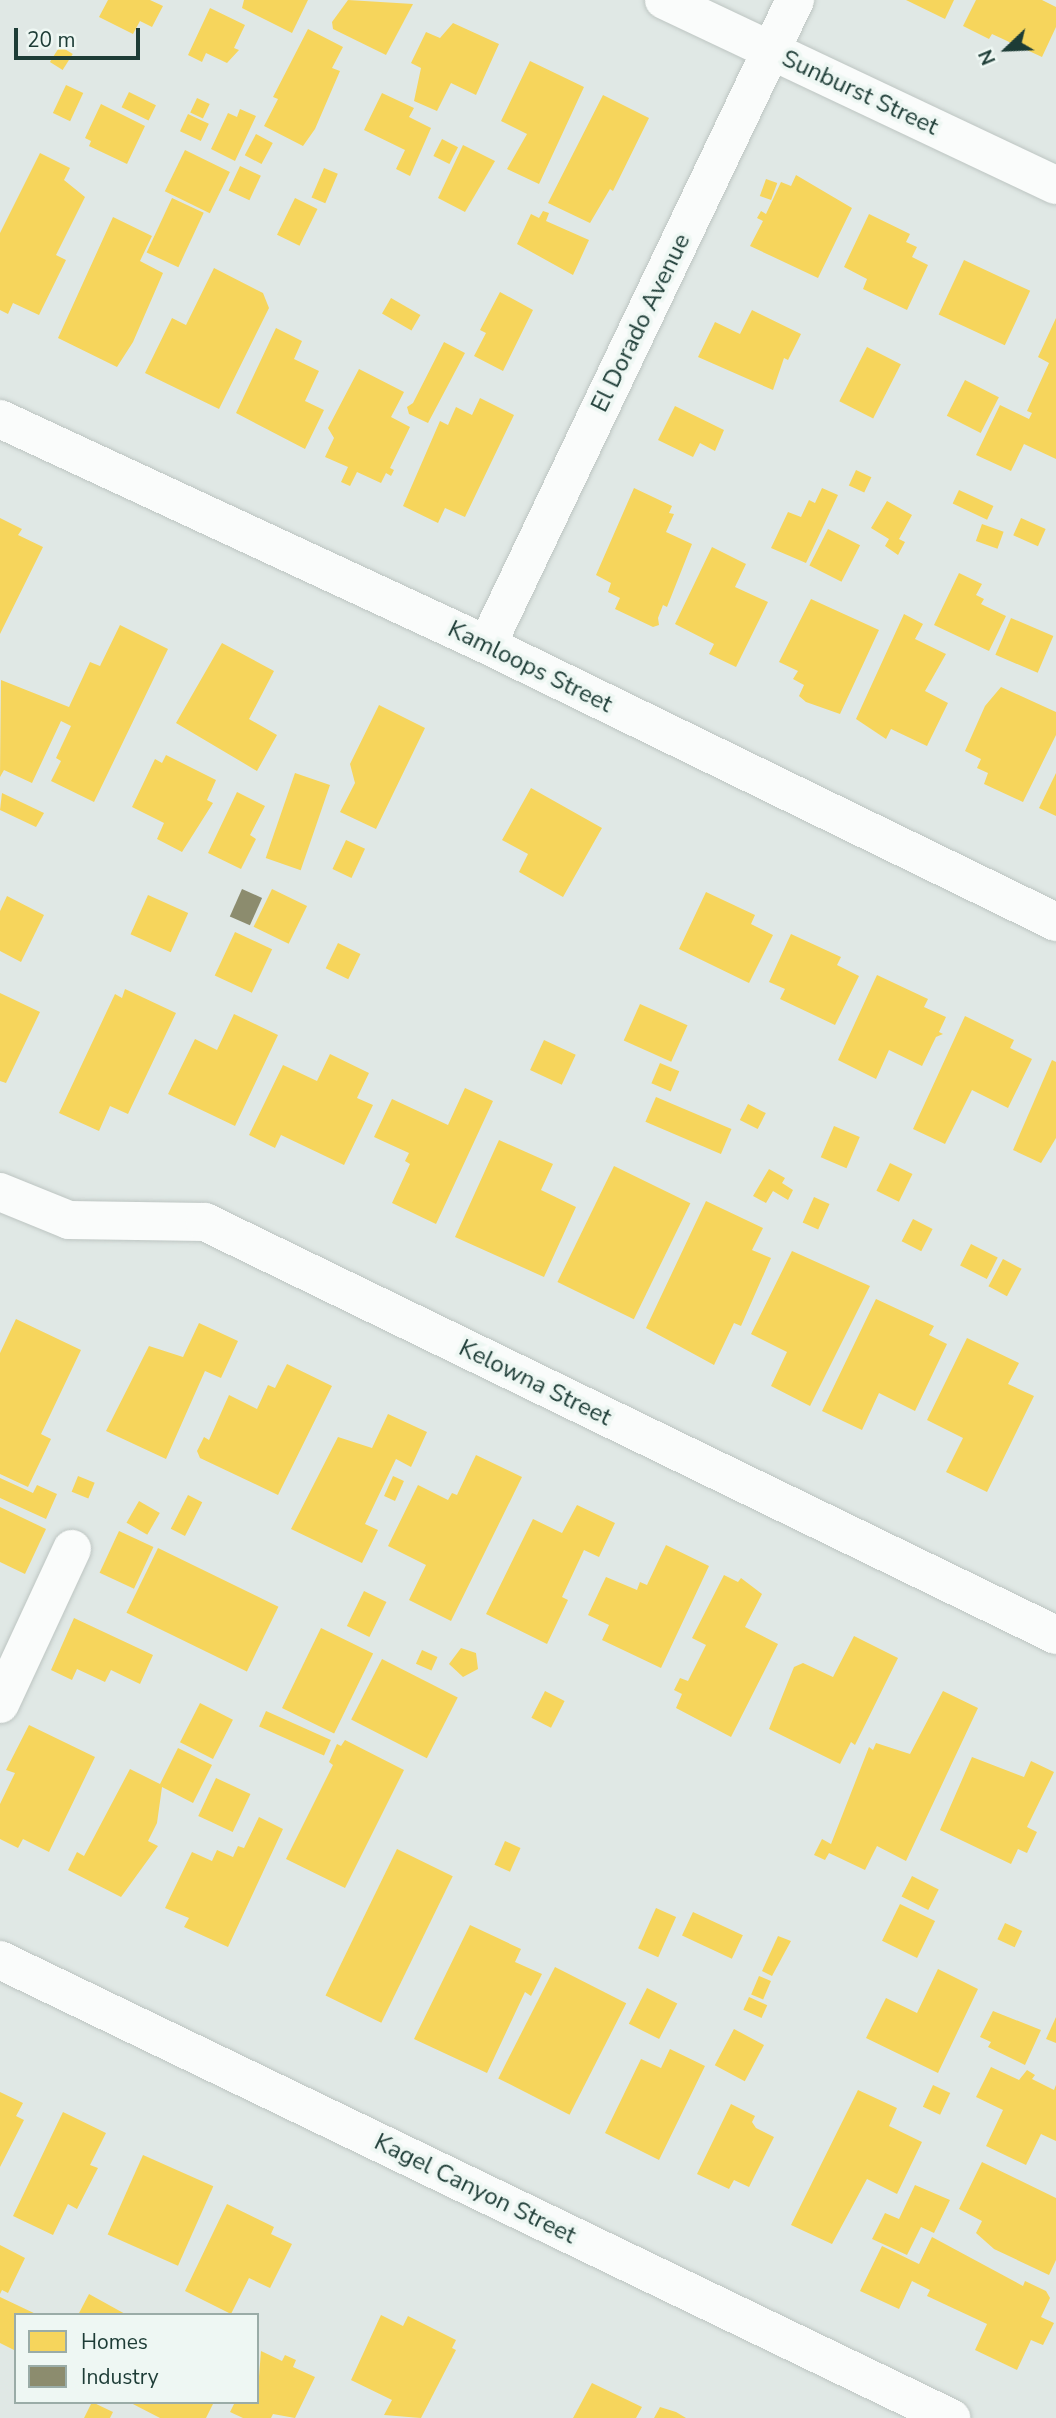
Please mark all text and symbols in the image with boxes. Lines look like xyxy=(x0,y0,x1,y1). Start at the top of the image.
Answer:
scale bar xyxy=(18,14,144,58)
north arrow xyxy=(972,14,1042,84)
text: 20 m xyxy=(27,26,76,54)
street label: Sunburst Street xyxy=(777,44,943,142)
text: N xyxy=(973,46,1002,69)
street label: El Dorado Avenue xyxy=(585,229,697,417)
street label: Kamloops Street xyxy=(443,615,617,719)
street label: Kelowna Street xyxy=(454,1334,616,1432)
street label: Kagel Canyon Street xyxy=(370,2128,580,2250)
legend xyxy=(14,2313,259,2404)
text: Homes xyxy=(81,2328,148,2356)
text: Industry xyxy=(81,2363,159,2391)

